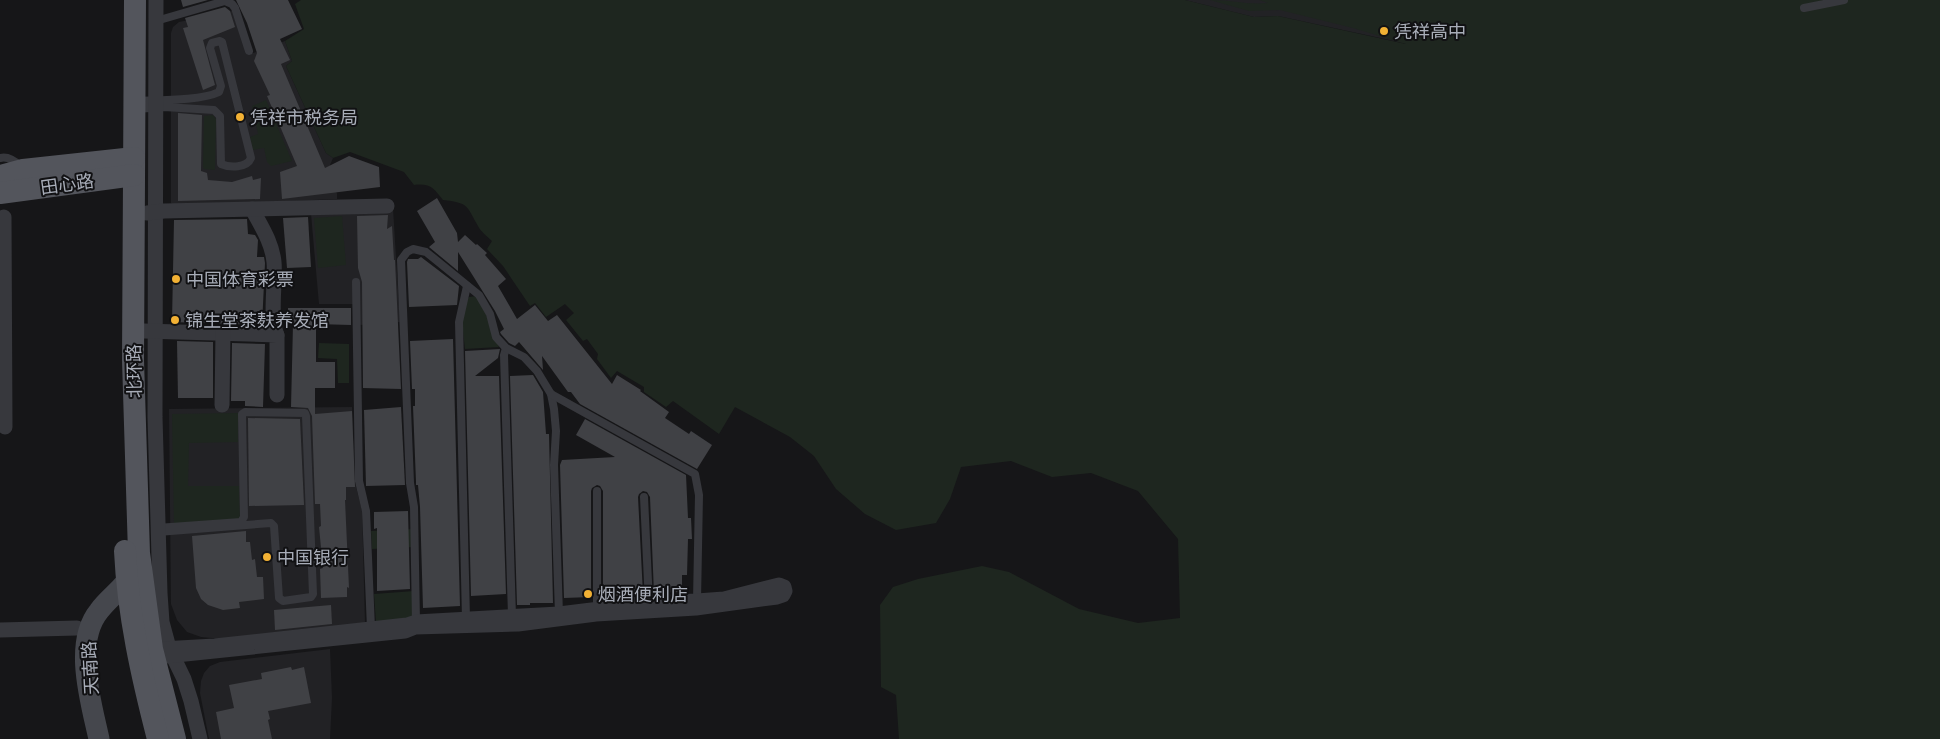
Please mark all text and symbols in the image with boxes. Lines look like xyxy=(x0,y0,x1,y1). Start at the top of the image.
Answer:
place label: 凭祥高中 xyxy=(1394,21,1466,42)
marker: 凭祥高中 xyxy=(1378,25,1390,37)
place label: 凭祥市税务局 xyxy=(250,107,358,128)
marker: 凭祥市税务局 xyxy=(234,111,246,123)
street label: 田心路 xyxy=(39,170,95,198)
place label: 中国体育彩票 xyxy=(186,269,294,290)
marker: 中国体育彩票 xyxy=(170,273,182,285)
place label: 锦生堂茶麸养发馆 xyxy=(185,310,329,331)
marker: 锦生堂茶麸养发馆 xyxy=(169,314,181,326)
street label: 北环路 xyxy=(123,344,145,398)
place label: 中国银行 xyxy=(277,547,349,568)
marker: 中国银行 xyxy=(261,551,273,563)
place label: 烟酒便利店 xyxy=(598,584,688,605)
marker: 烟酒便利店 xyxy=(582,588,594,600)
street label: 天南路 xyxy=(78,640,102,696)

